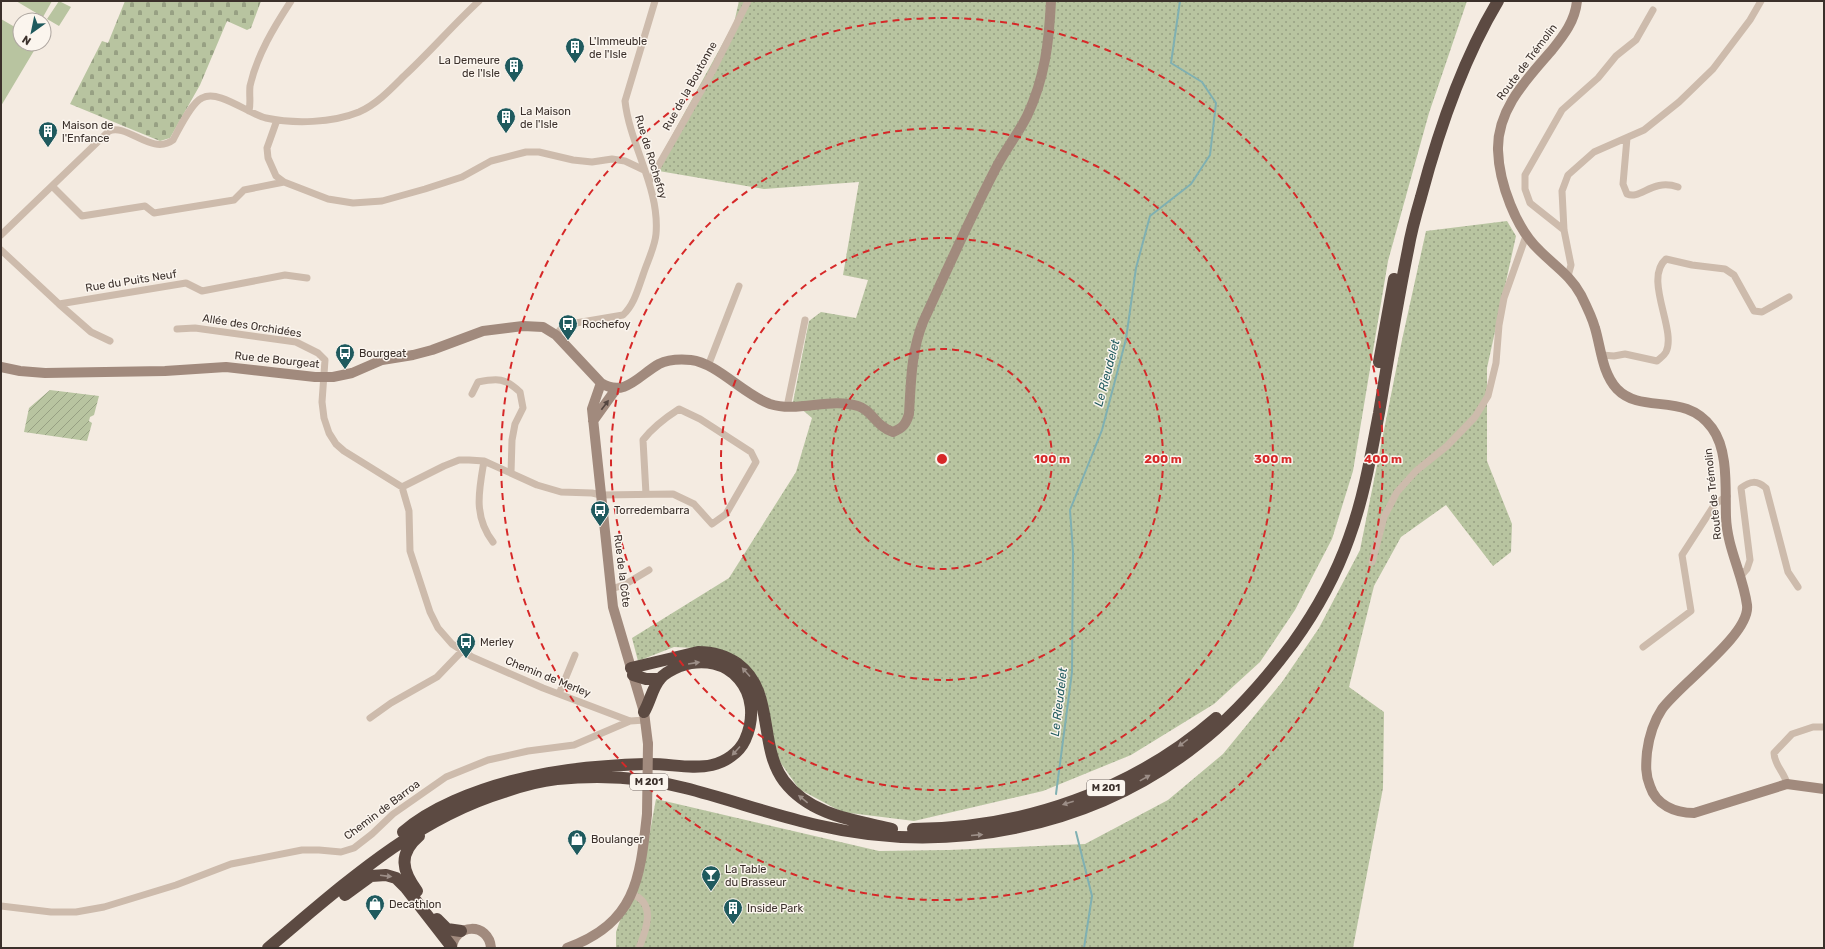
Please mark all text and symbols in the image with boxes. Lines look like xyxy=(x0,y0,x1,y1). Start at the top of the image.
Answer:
north arrow xyxy=(12,12,52,52)
street label: Route de Trémolin xyxy=(1494,21,1560,103)
text: N xyxy=(20,32,34,48)
place label: L'Immeuble de l'Isle xyxy=(589,35,647,61)
building icon: L'Immeuble de l'Isle xyxy=(564,36,586,64)
street label: Rue de la Boutonne xyxy=(660,39,720,133)
place label: La Demeure de l'Isle xyxy=(439,54,500,80)
building icon: La Demeure de l'Isle xyxy=(503,55,525,83)
place label: La Maison de l'Isle xyxy=(520,105,571,131)
building icon: La Maison de l'Isle xyxy=(495,106,517,134)
street label: Rue de Rochefoy xyxy=(632,114,670,200)
place label: Maison de l'Enfance xyxy=(62,119,113,145)
building icon: Maison de l'Enfance xyxy=(37,120,59,148)
street label: Rue du Puits Neuf xyxy=(84,267,178,295)
street label: Allée des Orchidées xyxy=(202,312,303,340)
bus stop icon: Rochefoy xyxy=(557,313,579,341)
place label: Rochefoy xyxy=(582,318,631,331)
water label: Le Rieudelet xyxy=(1091,338,1123,408)
bus stop icon: Bourgeat xyxy=(334,342,356,370)
place label: Bourgeat xyxy=(359,347,407,360)
street label: Rue de Bourgeat xyxy=(234,349,321,371)
one-way arrow xyxy=(600,400,609,411)
street label: Route de Trémolin xyxy=(1702,447,1724,541)
centre of rings xyxy=(935,452,949,466)
text: 100 m xyxy=(1034,452,1070,466)
text: 200 m xyxy=(1144,452,1182,466)
text: 300 m xyxy=(1254,452,1292,466)
text: 400 m xyxy=(1364,452,1402,466)
bus stop icon: Torredembarra xyxy=(589,499,611,527)
place label: Torredembarra xyxy=(614,504,689,517)
street label: Rue de la Côte xyxy=(611,534,633,608)
bus stop icon: Merley xyxy=(455,631,477,659)
place label: Merley xyxy=(480,636,514,649)
street label: Chemin de Merley xyxy=(503,654,593,700)
one-way arrow xyxy=(688,660,700,666)
one-way arrow xyxy=(741,667,750,677)
water label: Le Rieudelet xyxy=(1048,667,1070,737)
one-way arrow xyxy=(1177,739,1188,748)
one-way arrow xyxy=(731,746,741,756)
road number: M 201 xyxy=(630,774,668,790)
one-way arrow xyxy=(1139,775,1151,782)
street label: Chemin de Barroa xyxy=(342,777,422,843)
road number: M 201 xyxy=(1087,780,1125,796)
one-way arrow xyxy=(798,795,809,804)
one-way arrow xyxy=(1061,800,1073,806)
shop icon: Boulanger xyxy=(566,828,588,856)
one-way arrow xyxy=(971,831,983,838)
place label: Boulanger xyxy=(591,833,644,846)
place label: La Table du Brasseur xyxy=(725,863,787,889)
bar icon: La Table du Brasseur xyxy=(700,864,722,892)
one-way arrow xyxy=(380,873,392,879)
shop icon: Decathlon xyxy=(364,893,386,921)
building icon: Inside Park xyxy=(722,897,744,925)
place label: Decathlon xyxy=(389,898,441,911)
place label: Inside Park xyxy=(747,902,804,915)

